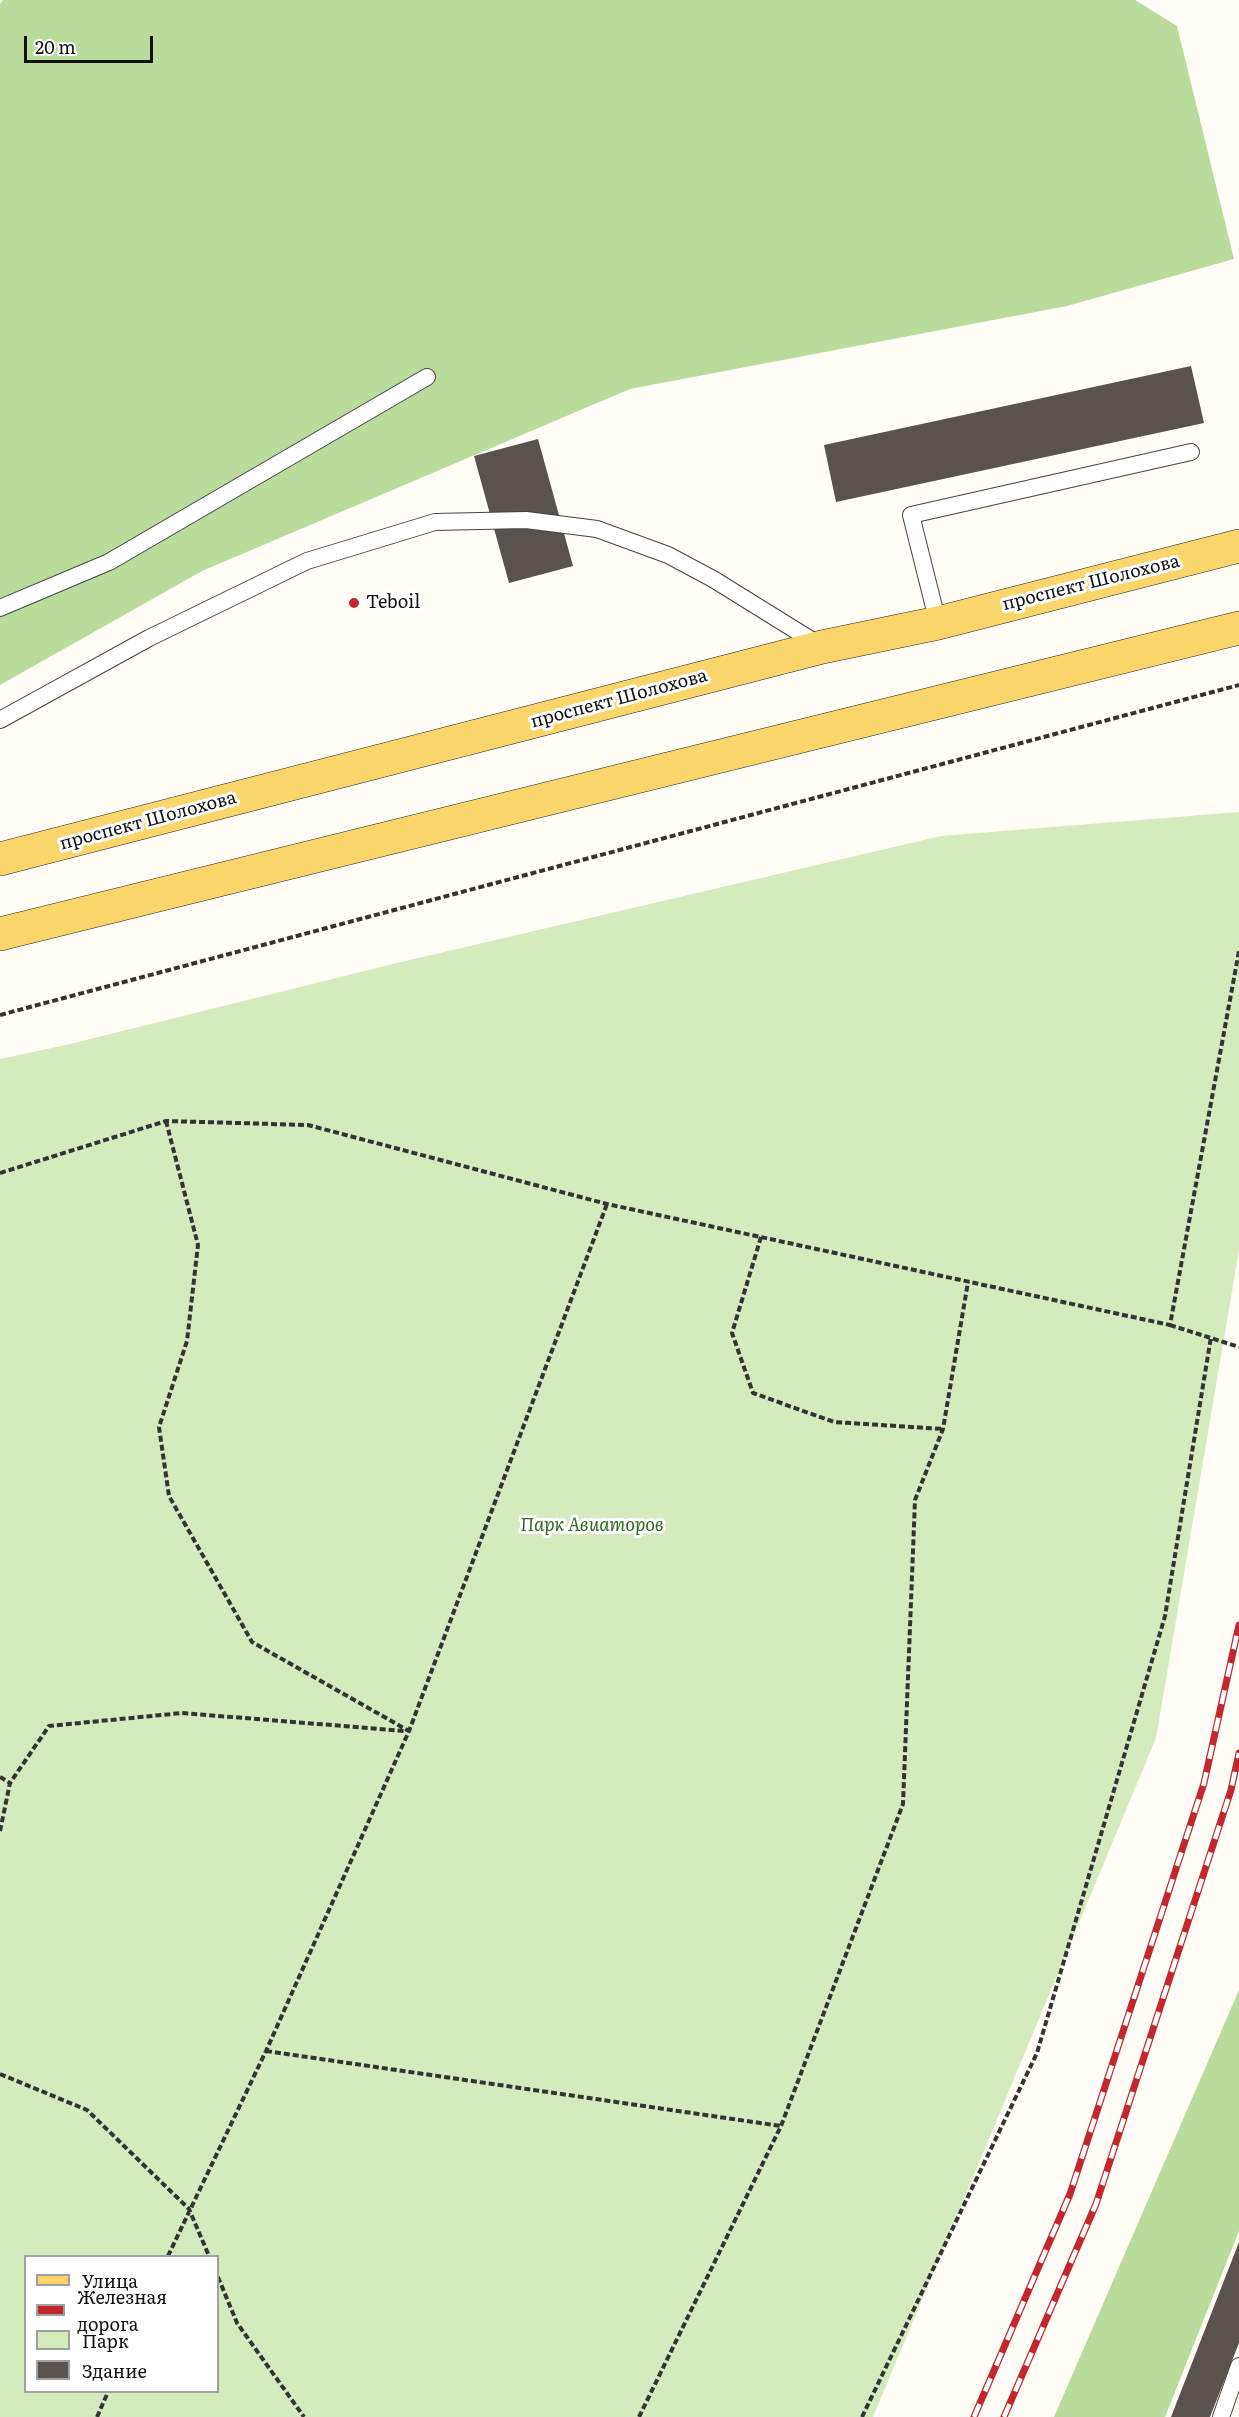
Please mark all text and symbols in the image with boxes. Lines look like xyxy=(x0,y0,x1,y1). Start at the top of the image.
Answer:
scale bar xyxy=(27,24,156,62)
text: 20 m xyxy=(35,33,76,60)
street label: проспект Шолохова xyxy=(1000,550,1182,616)
place label: Teboil xyxy=(366,592,420,614)
marker: Teboil xyxy=(347,596,361,610)
street label: проспект Шолохова xyxy=(528,665,710,733)
street label: проспект Шолохова xyxy=(57,787,239,855)
park label: Парк Авиаторов xyxy=(520,1515,664,1537)
legend xyxy=(24,2255,219,2393)
text: Улица xyxy=(82,2267,138,2294)
text: Железная дорога xyxy=(77,2283,167,2337)
text: Парк xyxy=(82,2327,129,2354)
text: Здание xyxy=(82,2357,147,2384)

